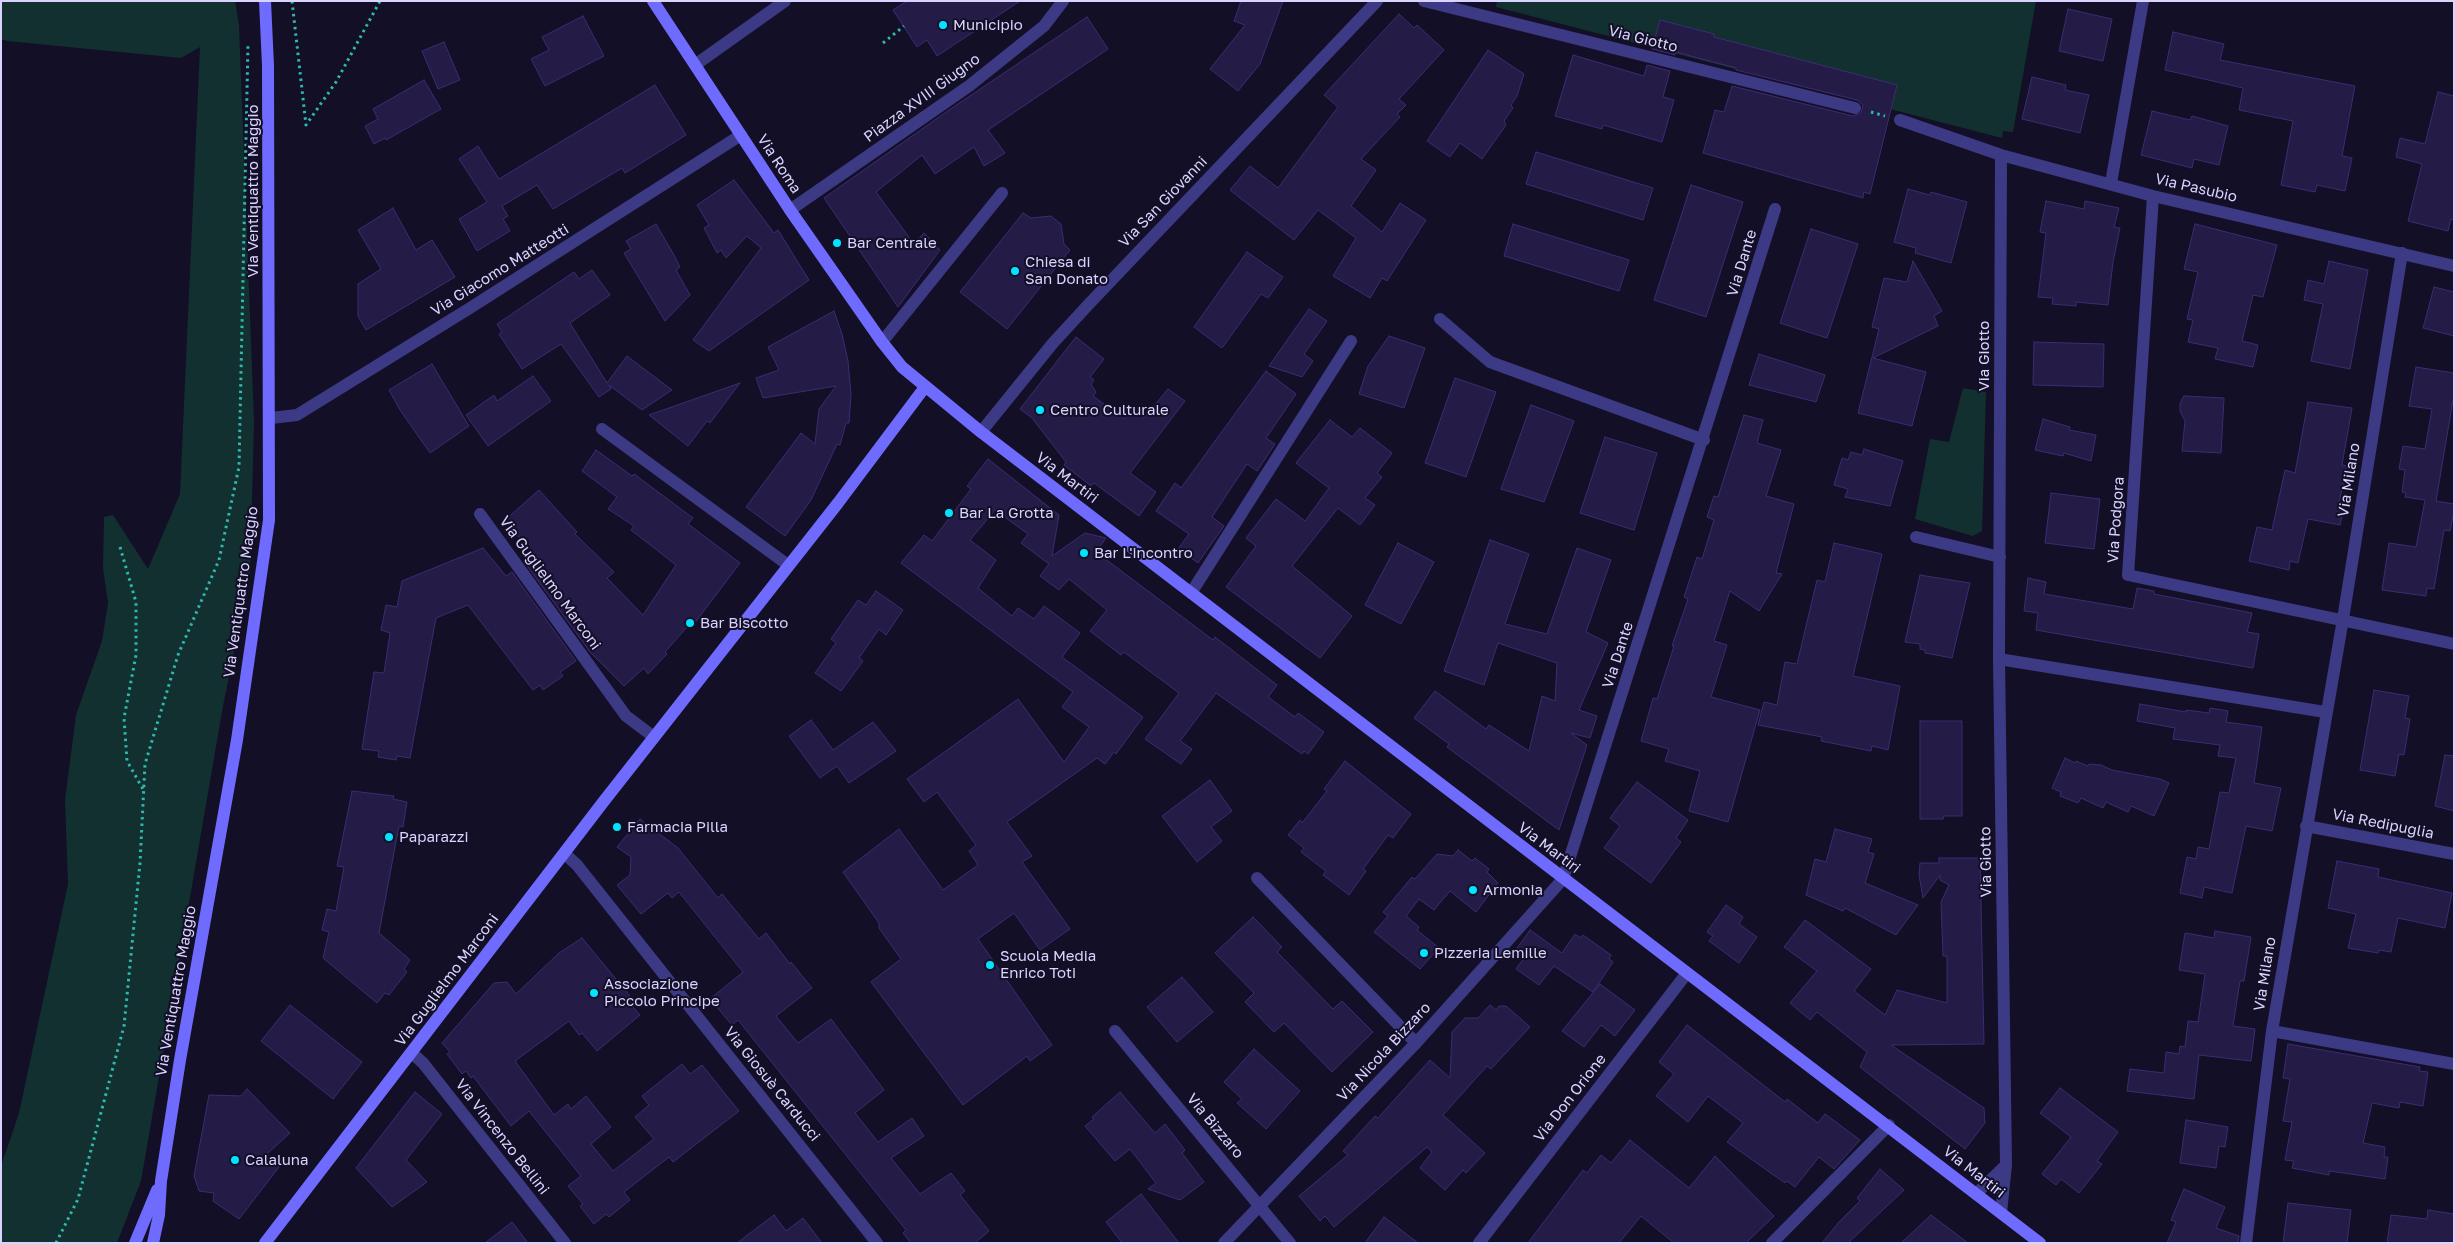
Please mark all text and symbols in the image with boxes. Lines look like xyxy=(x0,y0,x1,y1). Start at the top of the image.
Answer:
place label: Municipio xyxy=(953,16,1023,34)
marker: Municipio xyxy=(937,19,949,31)
street label: Via Giotto xyxy=(1607,22,1679,56)
street label: Piazza XVIII Giugno xyxy=(860,50,984,146)
street label: Via Ventiquattro Maggio xyxy=(244,104,262,278)
street label: Via Roma xyxy=(753,131,805,197)
street label: Via San Giovanni xyxy=(1115,153,1211,251)
street label: Via Pasubio xyxy=(2153,170,2239,206)
street label: Via Giacomo Matteotti xyxy=(428,220,572,320)
street label: Via Dante xyxy=(1723,227,1761,299)
place label: Bar Centrale xyxy=(847,234,937,252)
marker: Bar Centrale xyxy=(831,237,843,249)
place label: Chiesa di San Donato xyxy=(1025,253,1108,288)
marker: Chiesa di San Donato xyxy=(1009,265,1021,277)
street label: Via Giotto xyxy=(1975,321,1993,391)
place label: Centro Culturale xyxy=(1050,401,1169,419)
marker: Centro Culturale xyxy=(1034,404,1046,416)
street label: Via Milano xyxy=(2334,442,2364,518)
street label: Via Martiri xyxy=(1032,449,1102,507)
street label: Via Podgora xyxy=(2104,476,2128,564)
place label: Bar La Grotta xyxy=(959,504,1054,522)
street label: Via Ventiquattro Maggio xyxy=(220,505,262,679)
marker: Bar La Grotta xyxy=(943,507,955,519)
street label: Via Guglielmo Marconi xyxy=(495,513,605,653)
place label: Bar L'incontro xyxy=(1094,544,1193,562)
marker: Bar L'incontro xyxy=(1078,547,1090,559)
place label: Bar Biscotto xyxy=(700,614,788,632)
marker: Bar Biscotto xyxy=(684,617,696,629)
street label: Via Dante xyxy=(1599,619,1637,691)
street label: Via Redipuglia xyxy=(2331,805,2435,843)
place label: Farmacia Pilla xyxy=(627,818,728,836)
street label: Via Martiri xyxy=(1514,819,1584,877)
marker: Farmacia Pilla xyxy=(611,821,623,833)
street label: Via Giotto xyxy=(1976,826,1996,898)
place label: Paparazzi xyxy=(399,828,468,846)
marker: Paparazzi xyxy=(383,831,395,843)
place label: Armonia xyxy=(1483,881,1543,899)
marker: Armonia xyxy=(1467,884,1479,896)
street label: Via Ventiquattro Maggio xyxy=(152,904,200,1078)
street label: Via Guglielmo Marconi xyxy=(391,910,503,1050)
street label: Via Milano xyxy=(2250,936,2280,1012)
place label: Pizzeria Lemille xyxy=(1434,944,1547,962)
place label: Scuola Media Enrico Toti xyxy=(1000,947,1096,982)
marker: Pizzeria Lemille xyxy=(1418,947,1430,959)
marker: Scuola Media Enrico Toti xyxy=(984,959,996,971)
place label: Associazione Piccolo Principe xyxy=(604,975,720,1010)
marker: Associazione Piccolo Principe xyxy=(588,987,600,999)
street label: Via Nicola Bizzaro xyxy=(1334,999,1434,1105)
street label: Via Giosuè Carducci xyxy=(720,1023,824,1145)
street label: Via Don Orione xyxy=(1530,1050,1610,1146)
street label: Via Vincenzo Bellini xyxy=(451,1076,553,1198)
street label: Via Bizzaro xyxy=(1183,1090,1247,1162)
street label: Via Martiri xyxy=(1939,1142,2009,1202)
place label: Calaluna xyxy=(245,1151,309,1169)
marker: Calaluna xyxy=(229,1154,241,1166)

